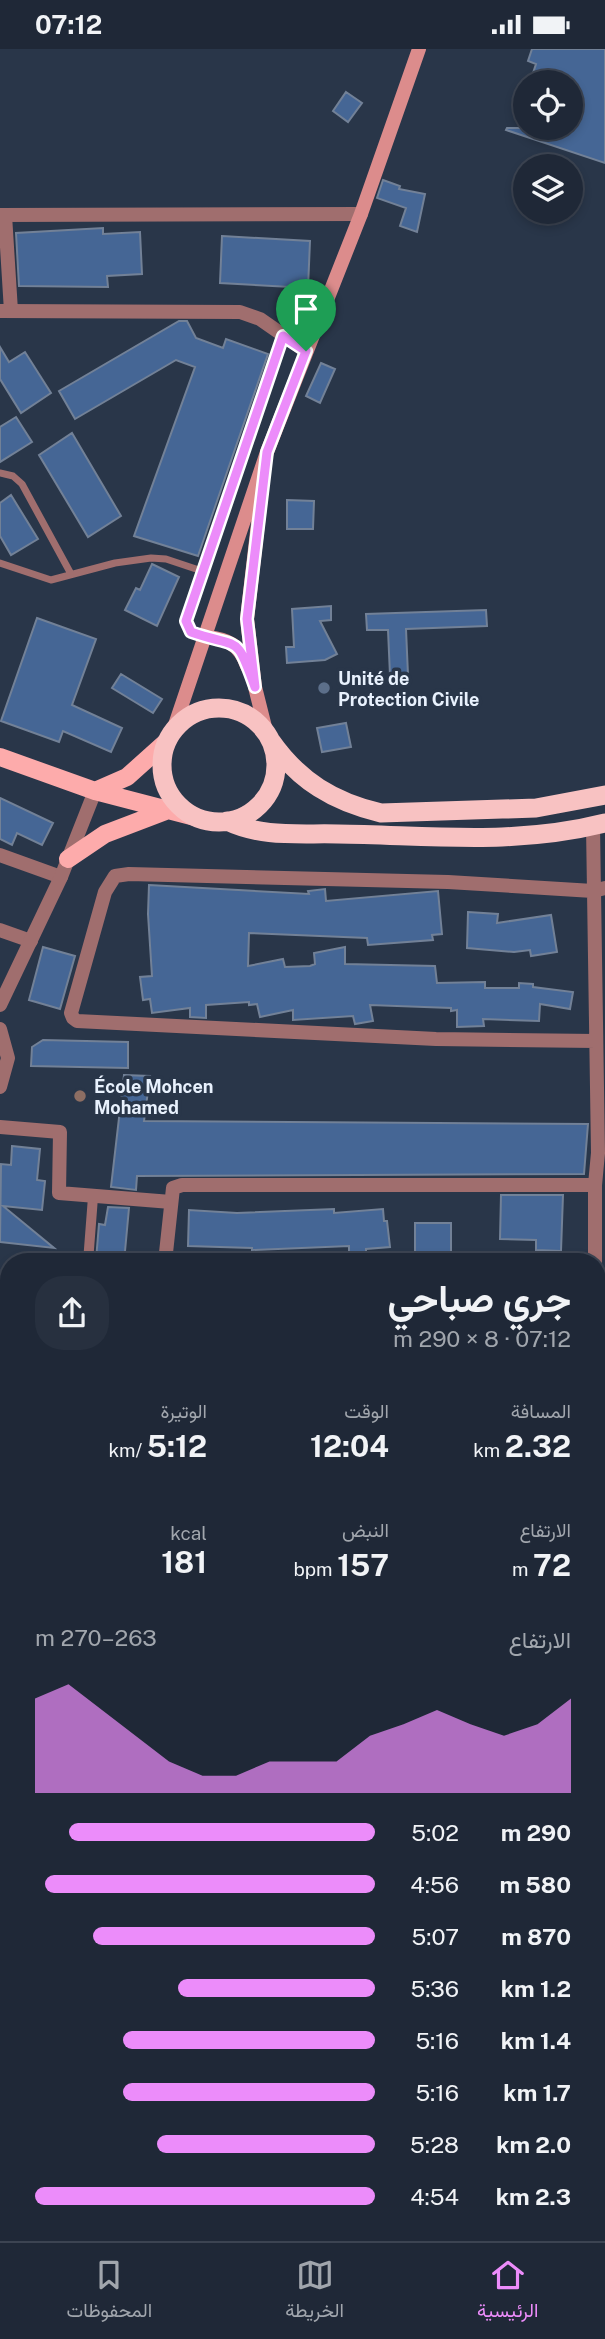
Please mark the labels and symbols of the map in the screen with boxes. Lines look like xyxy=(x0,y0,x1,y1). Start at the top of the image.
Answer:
pin xyxy=(276,279,336,351)
place label: Unité de Protection Civile xyxy=(338,668,479,710)
marker: Unité de Protection Civile xyxy=(316,680,332,696)
place label: École Mohcen Mohamed xyxy=(94,1075,213,1118)
marker: École Mohcen Mohamed xyxy=(72,1088,88,1104)

